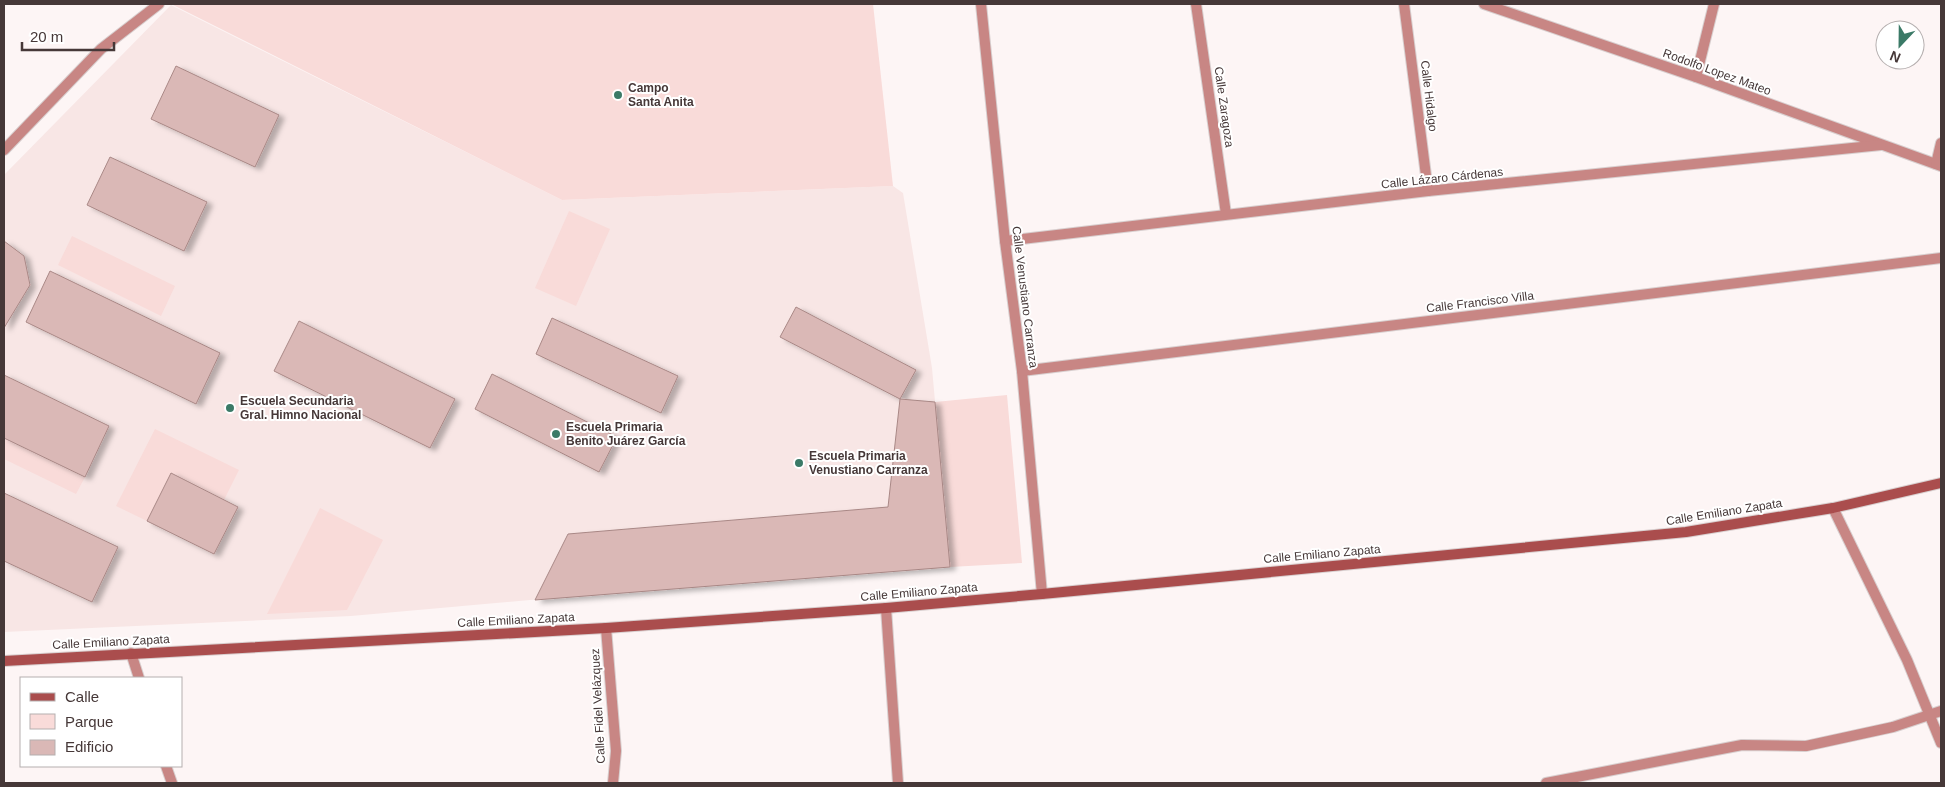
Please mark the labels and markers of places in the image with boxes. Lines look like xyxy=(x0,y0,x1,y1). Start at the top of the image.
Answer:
place label: Campo Santa Anita xyxy=(628,81,694,109)
marker: Campo Santa Anita xyxy=(612,89,624,101)
place label: Escuela Secundaria Gral. Himno Nacional xyxy=(240,394,361,422)
marker: Escuela Secundaria Gral. Himno Nacional xyxy=(224,402,236,414)
place label: Escuela Primaria Benito Juárez García xyxy=(566,420,686,448)
marker: Escuela Primaria Benito Juárez García xyxy=(550,428,562,440)
place label: Escuela Primaria Venustiano Carranza xyxy=(809,449,928,477)
marker: Escuela Primaria Venustiano Carranza xyxy=(793,457,805,469)

